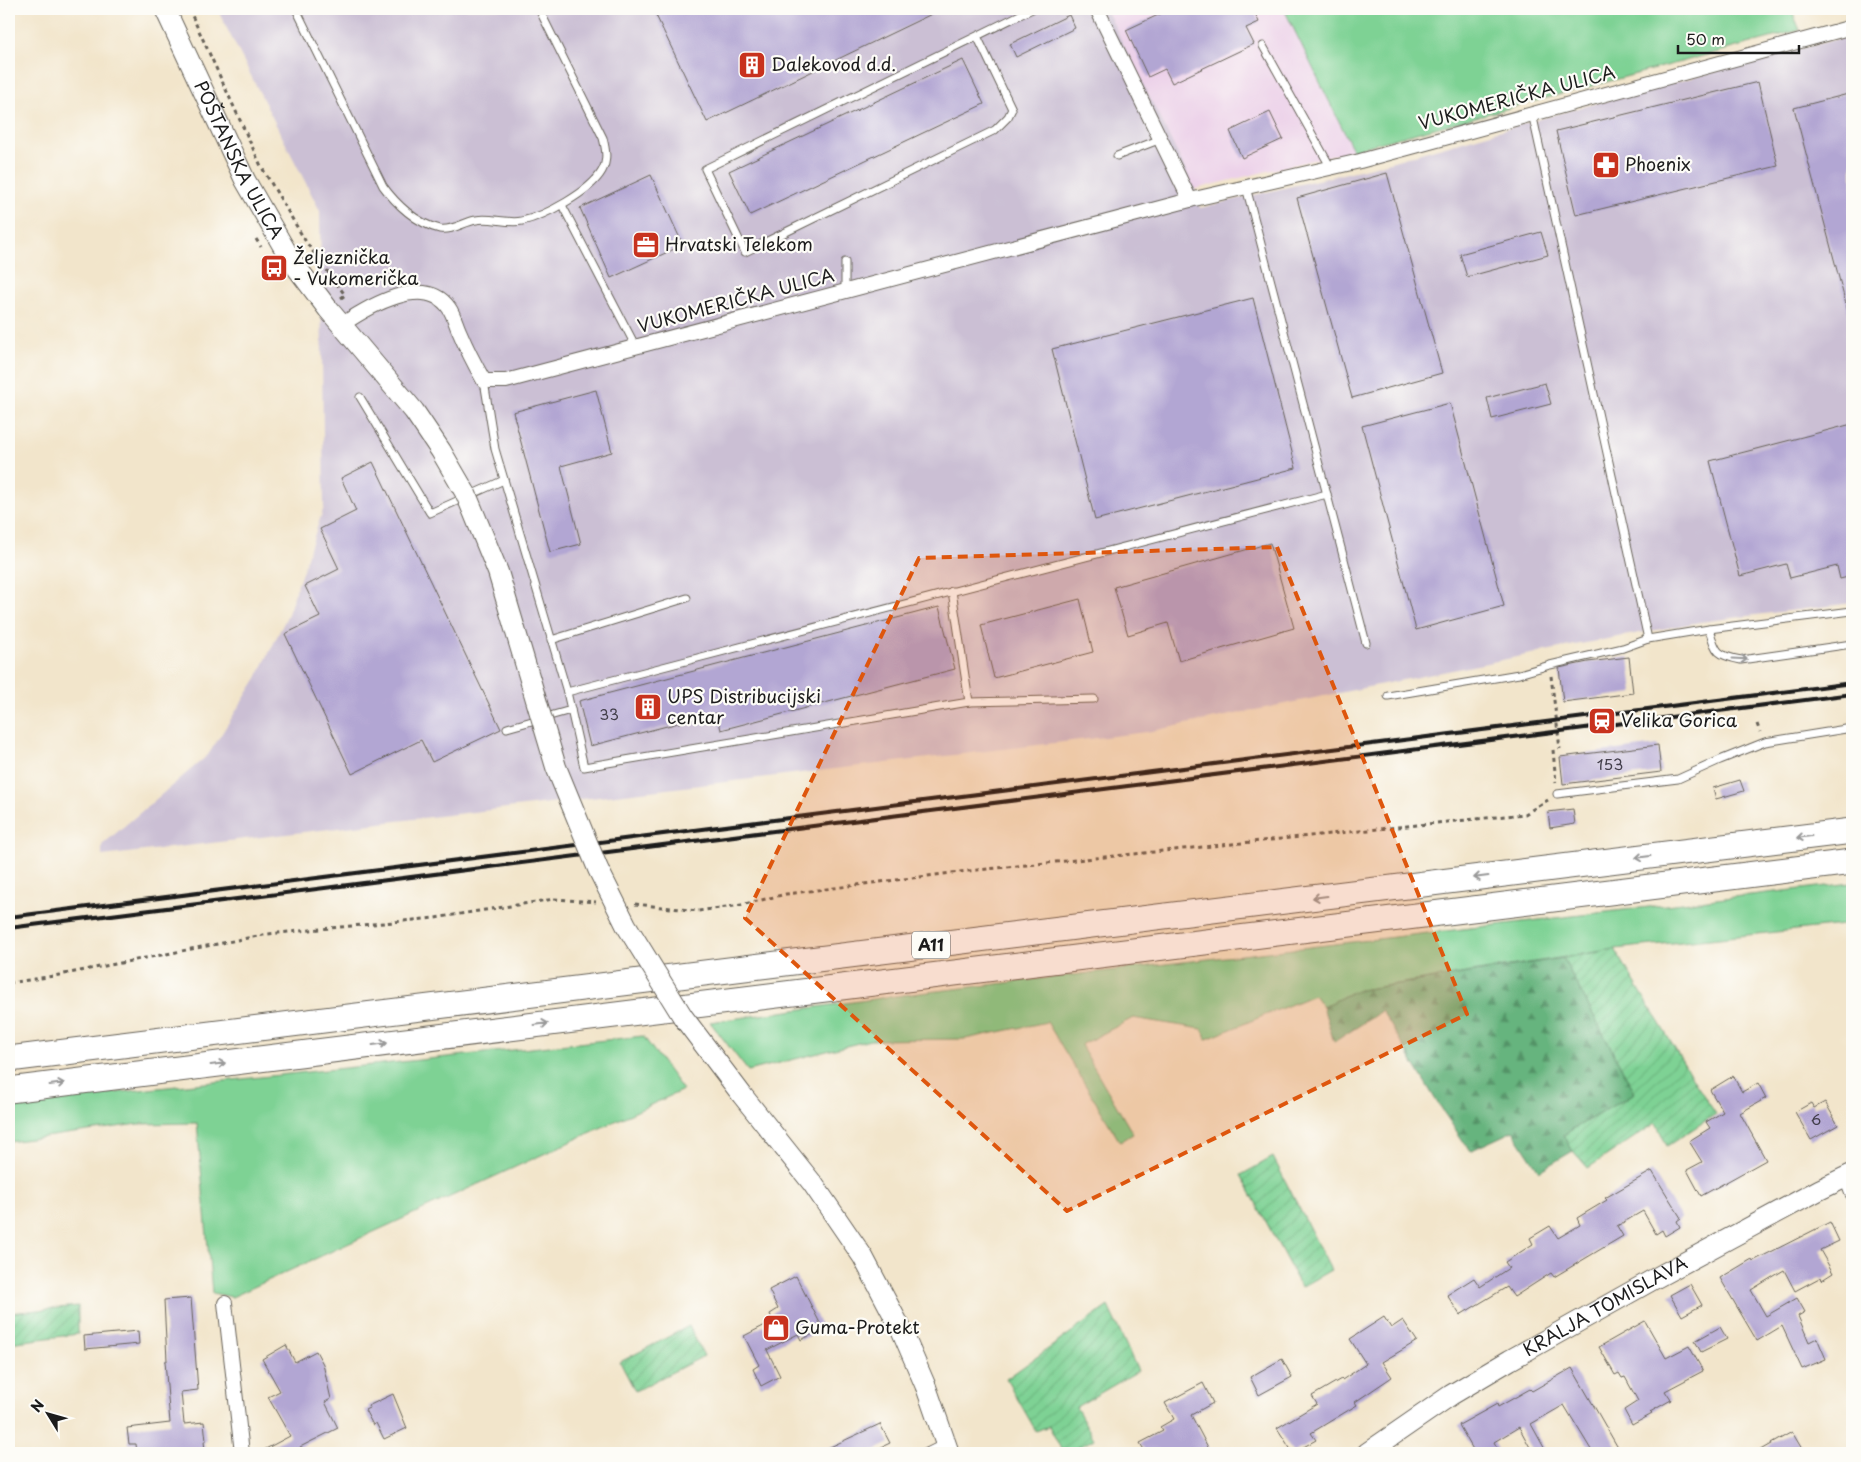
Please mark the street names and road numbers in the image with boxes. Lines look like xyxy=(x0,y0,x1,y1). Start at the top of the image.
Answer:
street label: VUKOMERIČKA ULICA xyxy=(1415,57,1618,136)
street label: POŠTANSKA ULICA xyxy=(188,76,291,244)
street label: VUKOMERIČKA ULICA xyxy=(634,260,837,339)
road number: A11 xyxy=(912,932,950,958)
street label: KRALJA TOMISLAVA xyxy=(1517,1248,1692,1362)

